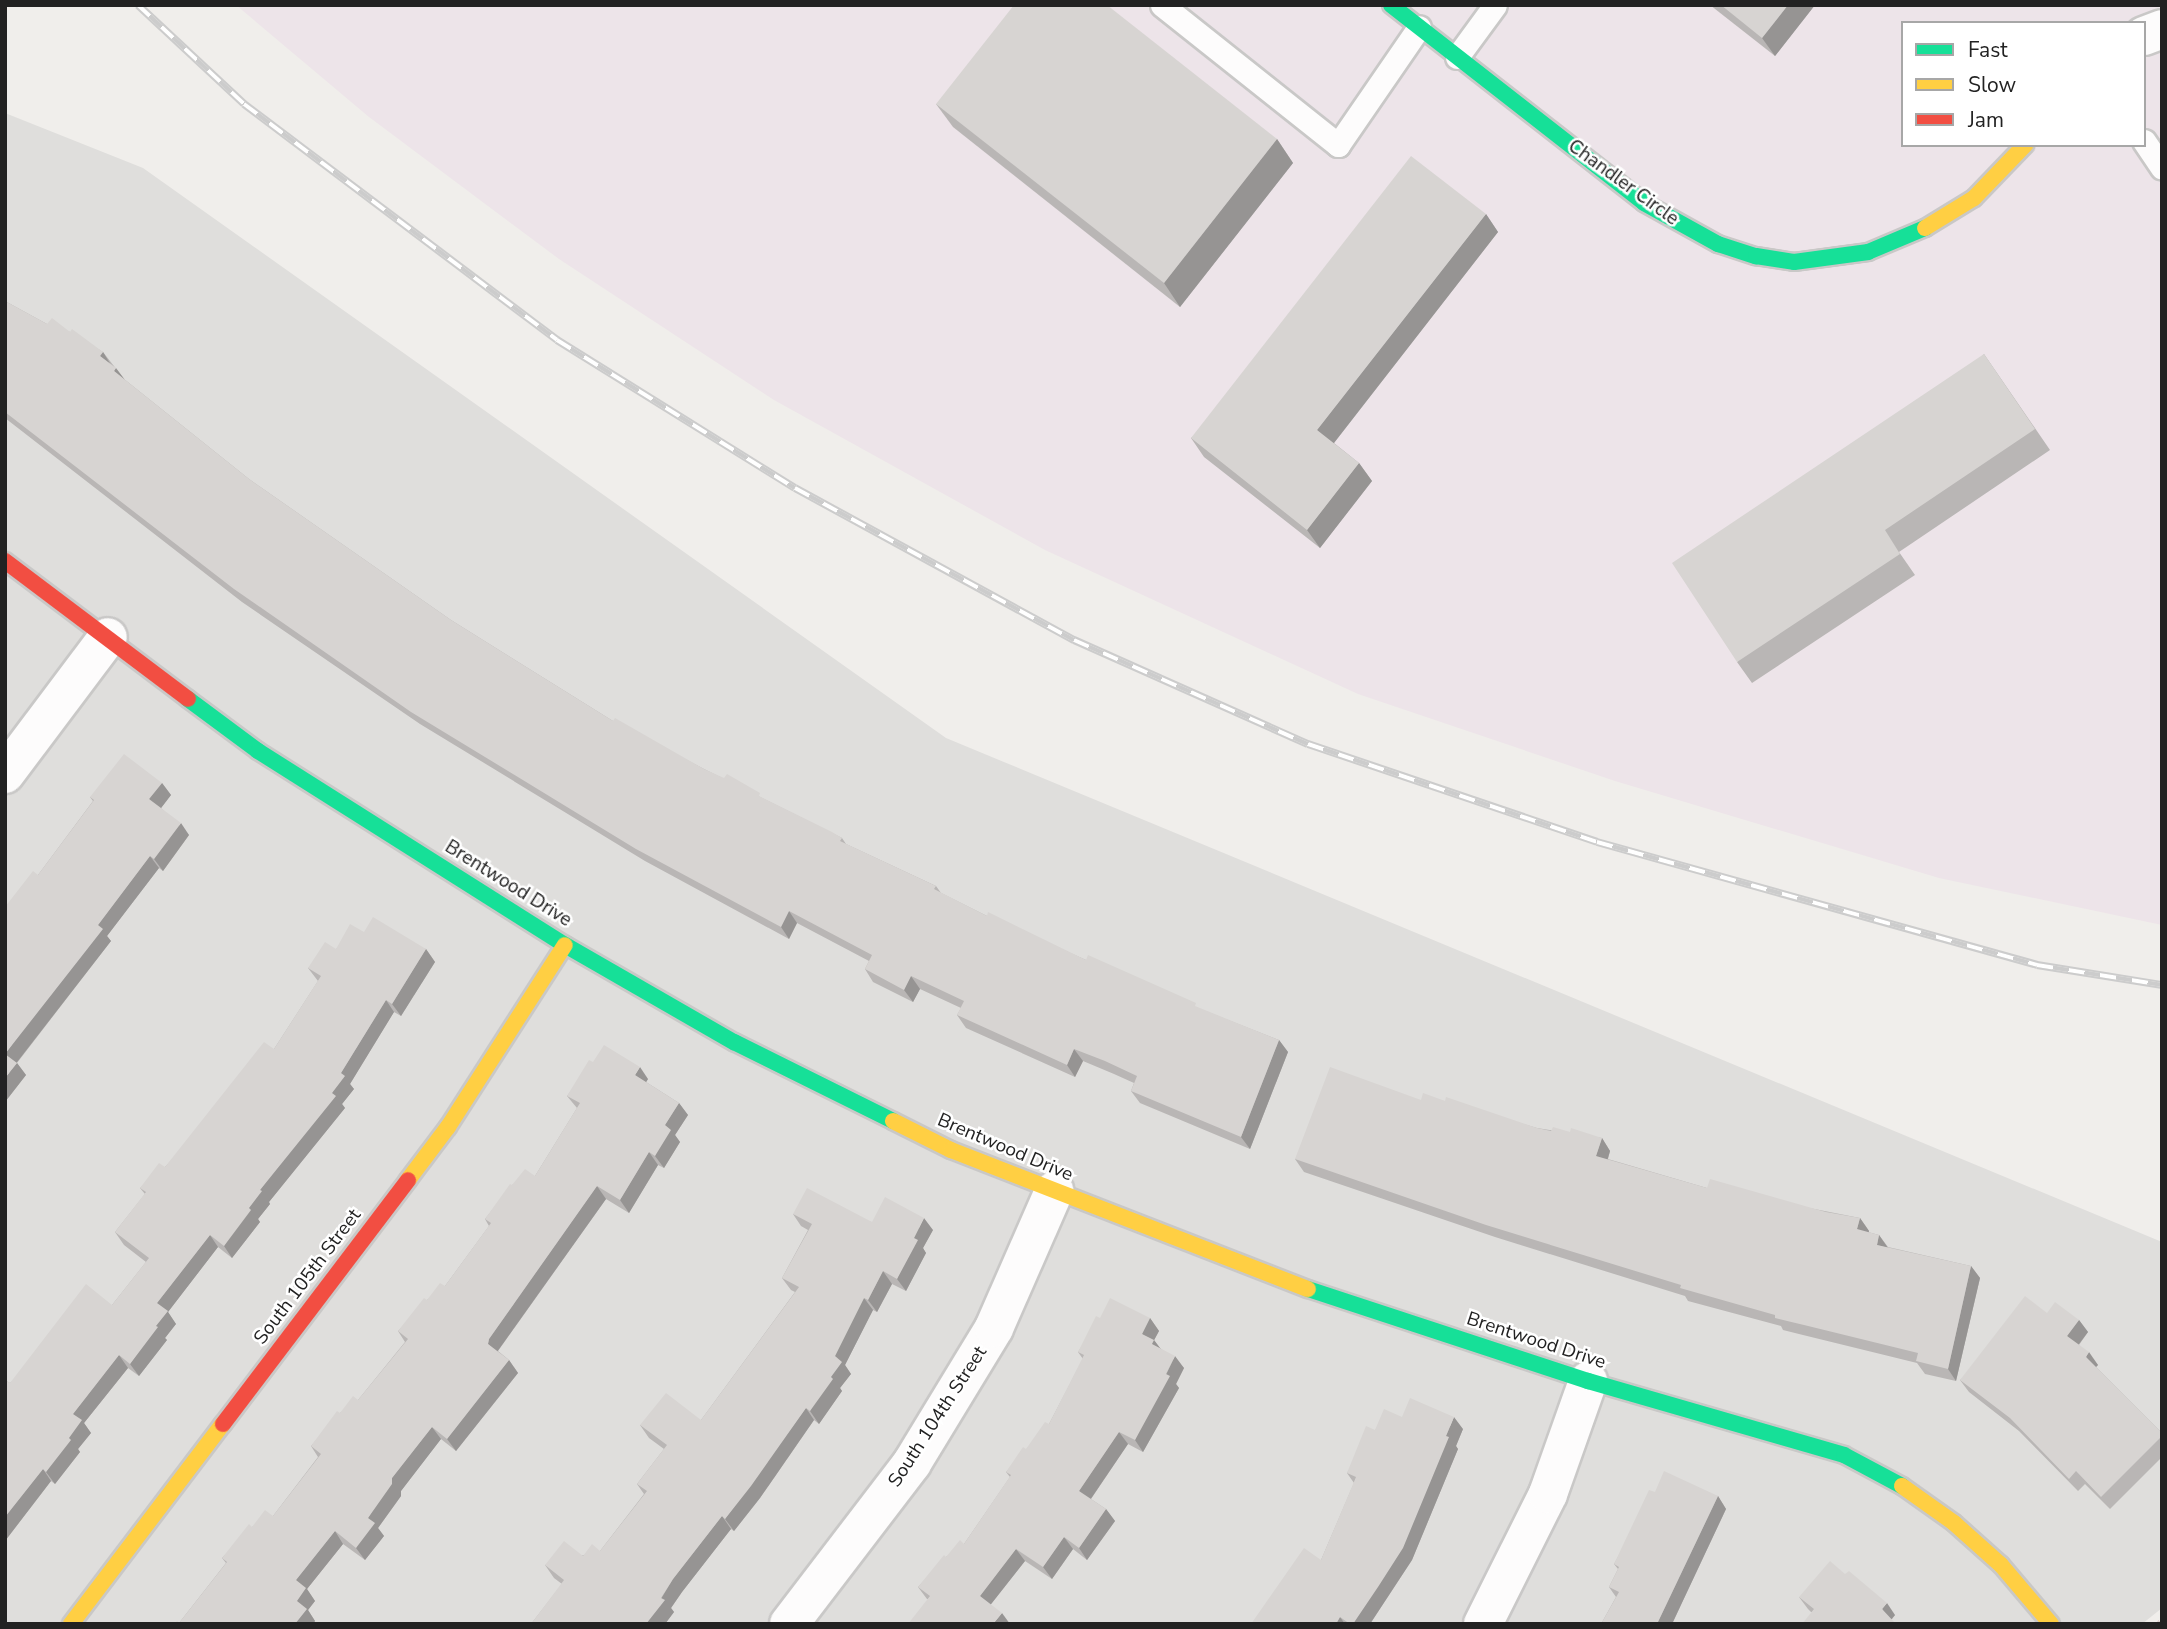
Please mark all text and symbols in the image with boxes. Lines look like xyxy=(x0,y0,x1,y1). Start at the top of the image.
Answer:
legend xyxy=(1901,21,2146,147)
text: Fast xyxy=(1968,36,2008,64)
text: Slow xyxy=(1968,71,2016,99)
text: Jam xyxy=(1968,106,2004,134)
street label: Chandler Circle xyxy=(1563,135,1683,231)
street label: Brentwood Drive xyxy=(440,836,576,932)
street label: Brentwood Drive xyxy=(934,1109,1076,1187)
street label: South 105th Street xyxy=(250,1205,366,1349)
street label: Brentwood Drive xyxy=(1463,1308,1609,1374)
street label: South 104th Street xyxy=(884,1342,992,1492)

